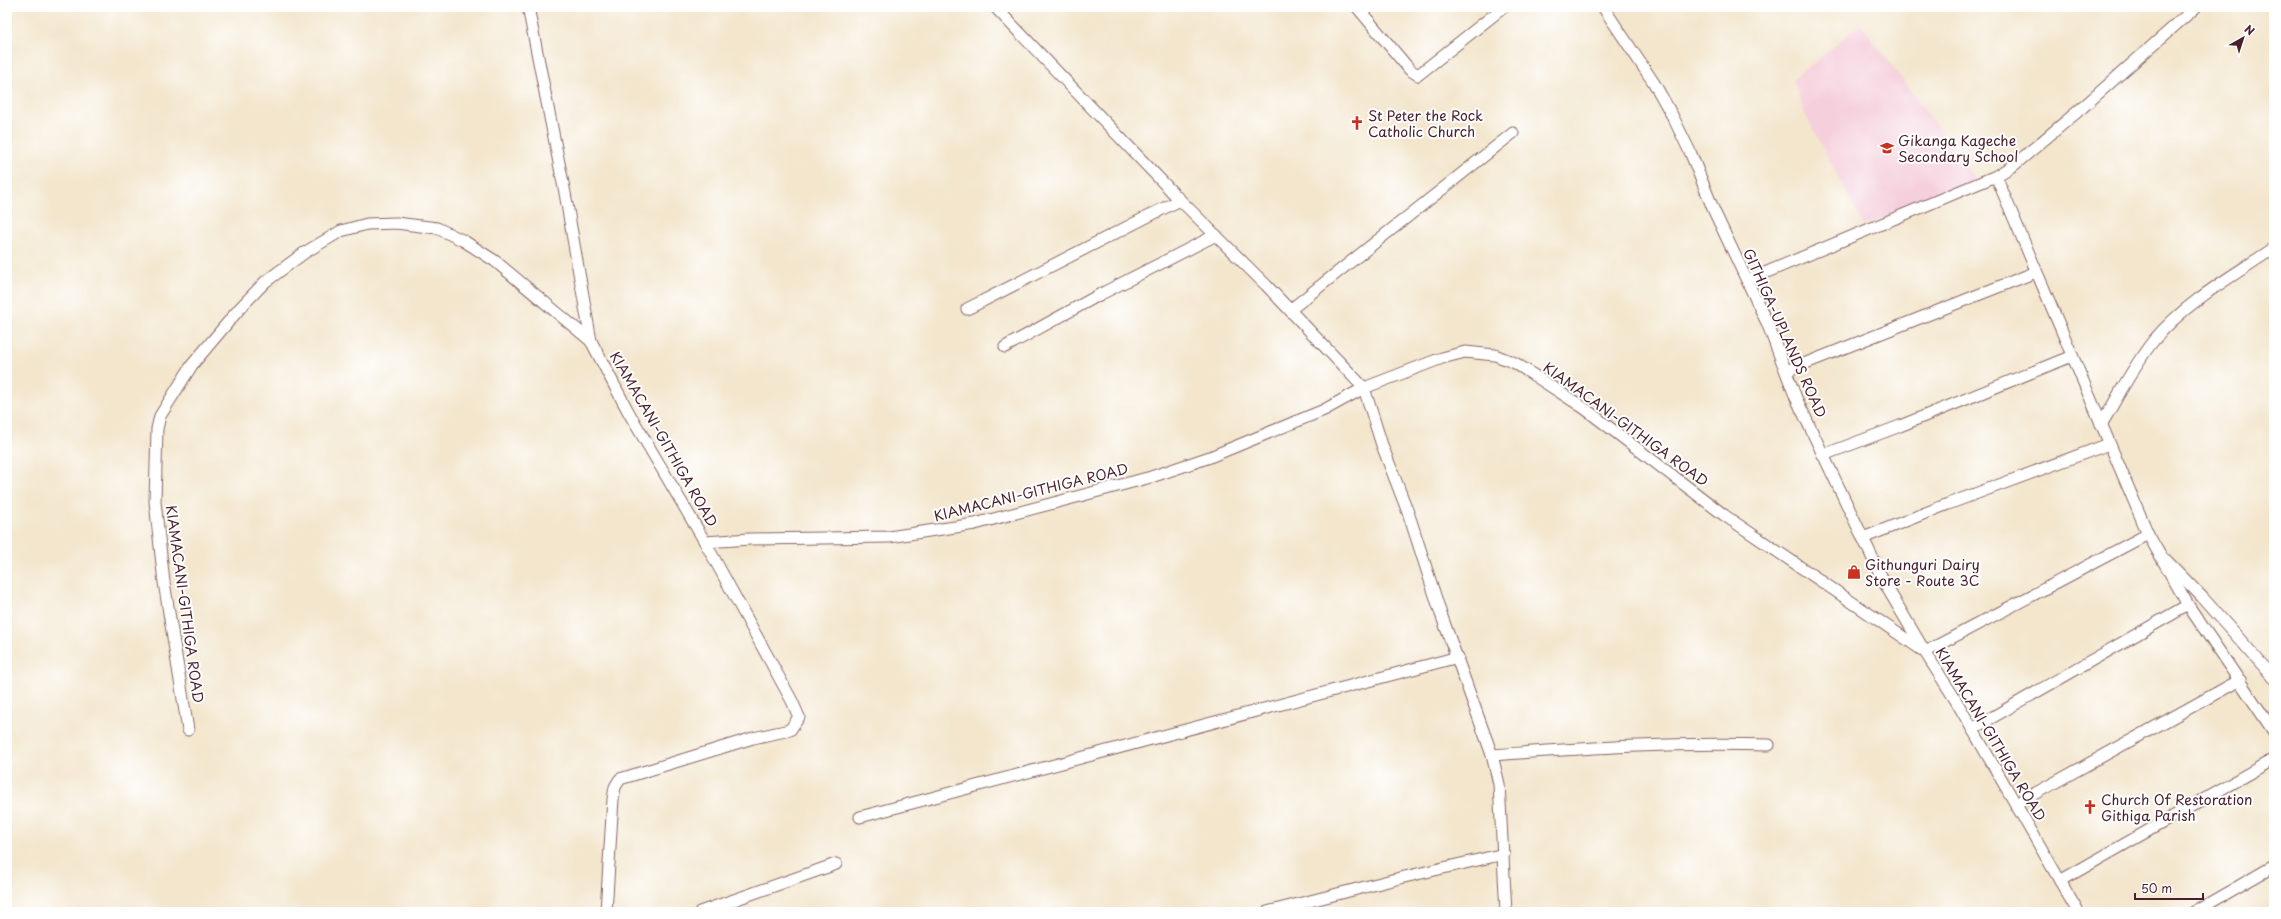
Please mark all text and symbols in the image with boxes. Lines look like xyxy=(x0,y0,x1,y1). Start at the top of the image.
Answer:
north arrow xyxy=(2223,18,2263,58)
text: N xyxy=(2241,20,2259,39)
place label: St Peter the Rock Catholic Church xyxy=(1368,105,1483,142)
church icon: St Peter the Rock Catholic Church xyxy=(1349,115,1365,131)
place label: Gikanga Kageche Secondary School xyxy=(1898,130,2018,167)
school or university icon: Gikanga Kageche Secondary School xyxy=(1879,140,1895,156)
street label: GITHIGA-UPLANDS ROAD xyxy=(1738,245,1832,421)
street label: KIAMACANI-GITHIGA ROAD xyxy=(605,347,723,531)
street label: KIAMACANI-GITHIGA ROAD xyxy=(1539,357,1713,491)
street label: KIAMACANI-GITHIGA ROAD xyxy=(932,458,1130,526)
street label: KIAMACANI-GITHIGA ROAD xyxy=(161,504,209,704)
place label: Githunguri Dairy Store - Route 3C xyxy=(1865,554,1980,591)
shop icon: Githunguri Dairy Store - Route 3C xyxy=(1846,564,1862,580)
street label: KIAMACANI-GITHIGA ROAD xyxy=(1931,643,2051,825)
place label: Church Of Restoration Githiga Parish xyxy=(2101,789,2253,826)
church icon: Church Of Restoration Githiga Parish xyxy=(2082,799,2098,815)
scale bar xyxy=(2135,875,2203,901)
text: 50 m xyxy=(2141,879,2172,897)

